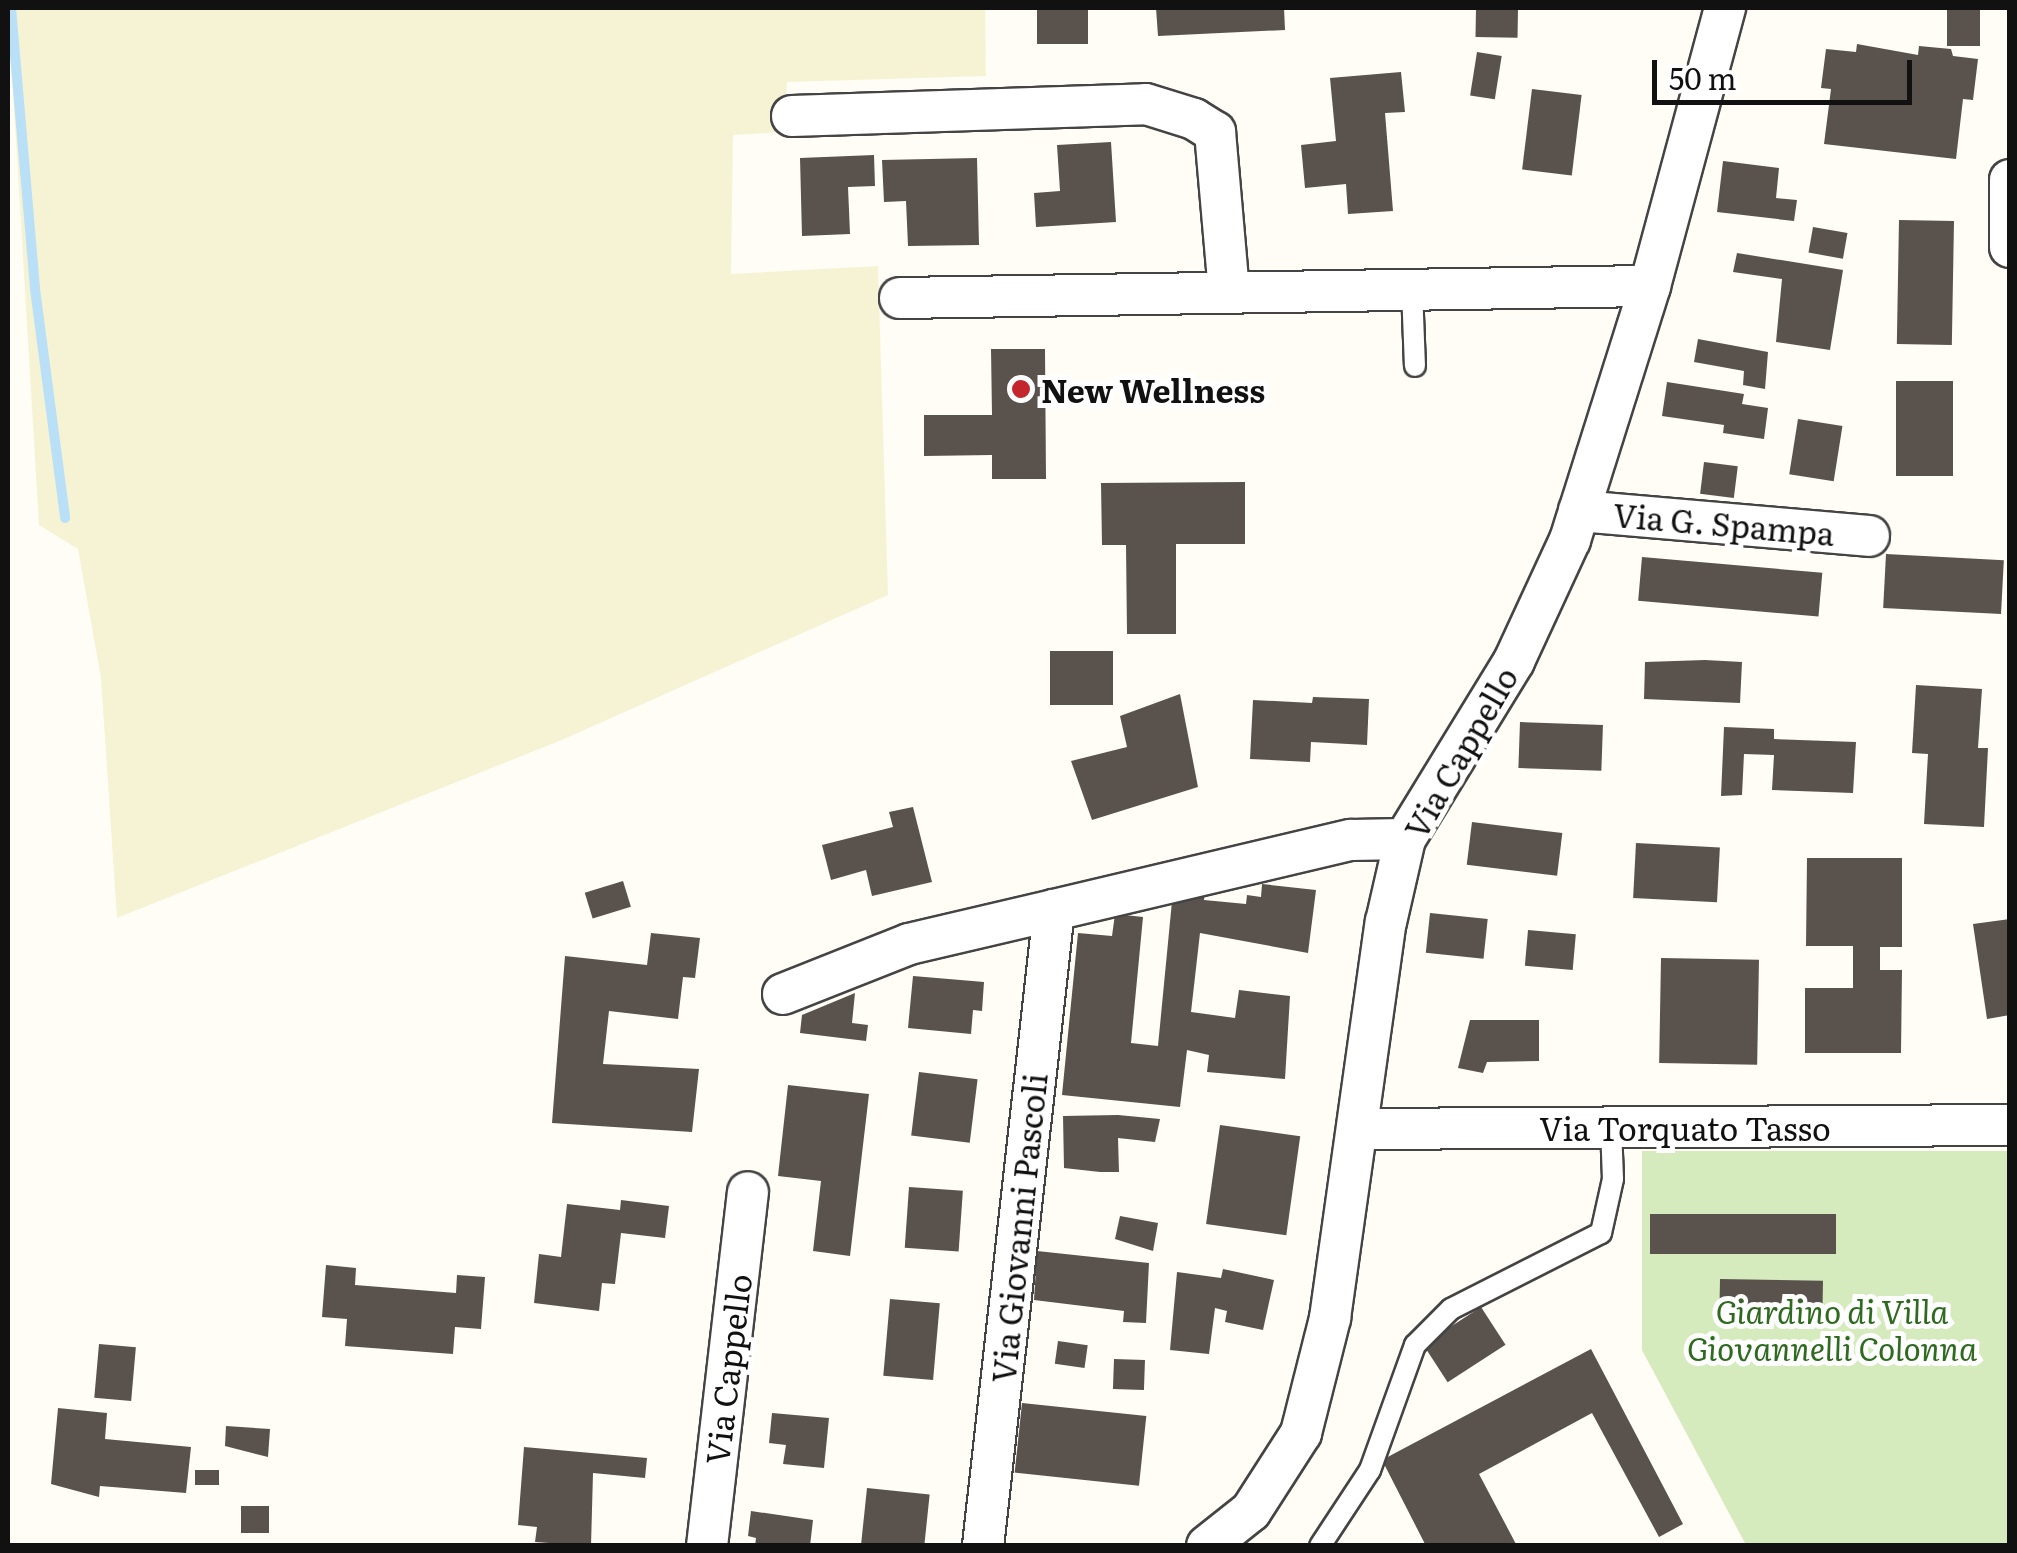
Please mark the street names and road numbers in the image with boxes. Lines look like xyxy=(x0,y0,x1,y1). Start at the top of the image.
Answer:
street label: Via G. Spampa xyxy=(1612,494,1836,552)
street label: Via Cappello xyxy=(1395,659,1525,845)
street label: Via Giovanni Pascoli xyxy=(983,1071,1053,1385)
street label: Via Torquato Tasso xyxy=(1539,1108,1831,1146)
street label: Via Cappello xyxy=(696,1272,758,1466)

